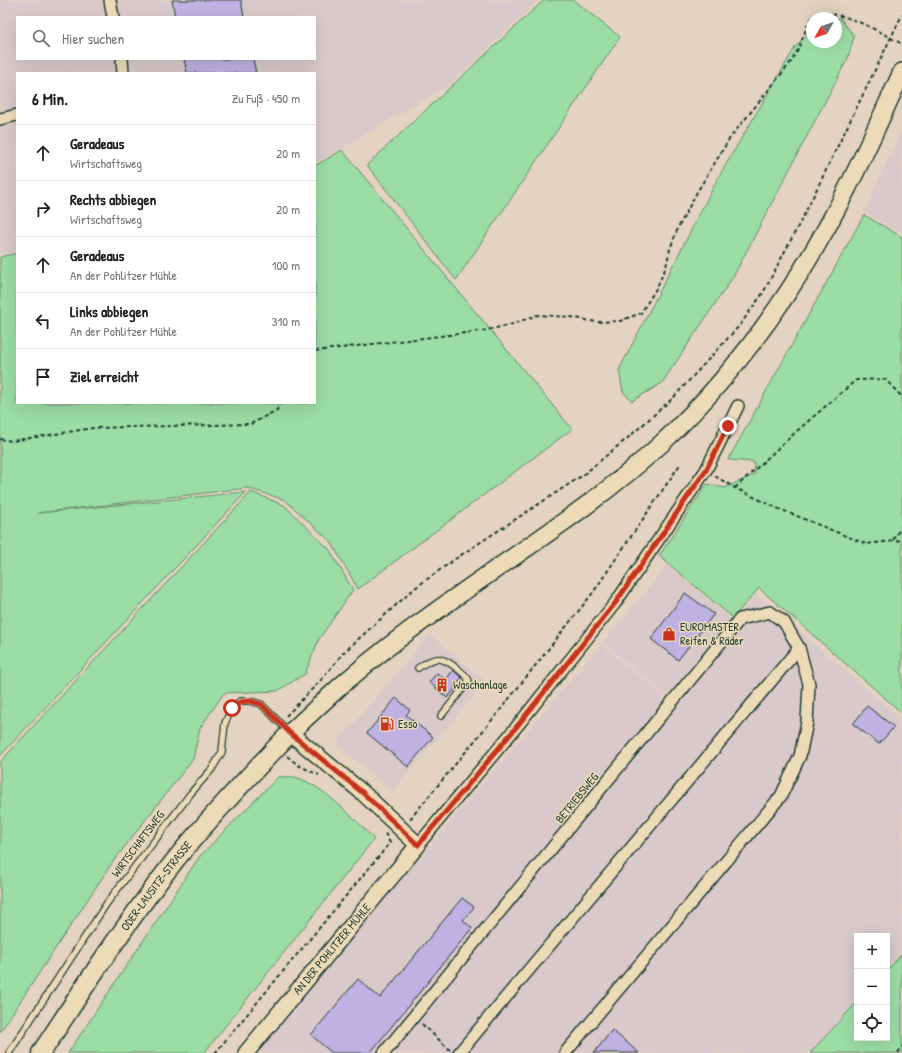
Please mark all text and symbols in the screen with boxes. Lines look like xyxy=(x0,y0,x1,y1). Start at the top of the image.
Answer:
north arrow xyxy=(806,12,842,48)
search box xyxy=(16,16,316,60)
icon: search xyxy=(30,27,52,49)
text: Hier suchen xyxy=(62,28,124,49)
text: 6 Min. xyxy=(32,87,68,110)
text: Zu Fuß · 450 m xyxy=(232,89,300,107)
text: Geradeaus xyxy=(70,133,124,154)
icon: ahead xyxy=(32,142,54,164)
text: 20 m xyxy=(276,144,300,162)
text: Wirtschaftsweg xyxy=(70,154,142,172)
text: Rechts abbiegen xyxy=(70,189,156,210)
icon: right xyxy=(32,198,54,220)
text: 20 m xyxy=(276,200,300,218)
text: Wirtschaftsweg xyxy=(70,210,142,228)
text: Geradeaus xyxy=(70,245,124,266)
icon: ahead xyxy=(32,254,54,276)
text: 100 m xyxy=(272,256,300,274)
text: An der Pohlitzer Mühle xyxy=(70,266,177,284)
text: Links abbiegen xyxy=(70,301,148,322)
icon: left xyxy=(32,310,54,332)
text: 310 m xyxy=(272,312,300,330)
text: An der Pohlitzer Mühle xyxy=(70,322,177,340)
icon: arrive xyxy=(32,366,54,388)
text: Ziel erreicht xyxy=(70,366,139,387)
route end xyxy=(719,417,737,435)
place label: EUROMASTER Reifen & Räder xyxy=(680,618,744,649)
shop icon: EUROMASTER Reifen & Räder xyxy=(661,626,677,642)
place label: Waschanlage xyxy=(453,676,508,693)
building icon: Waschanlage xyxy=(434,677,450,693)
route start xyxy=(223,699,241,717)
place label: Esso xyxy=(398,715,418,732)
fuel station icon: Esso xyxy=(379,716,395,732)
street label: BETRIEBSWEG xyxy=(551,769,602,827)
street label: WIRTSCHAFTSWEG xyxy=(107,807,168,880)
street label: ODER-LAUSITZ-STRASSE xyxy=(116,837,196,934)
street label: AN DER POHLITZER MÜHLE xyxy=(289,899,375,998)
map controls xyxy=(854,933,890,1041)
button: + xyxy=(854,933,890,969)
button: − xyxy=(854,969,890,1005)
button: locate xyxy=(854,1005,890,1041)

